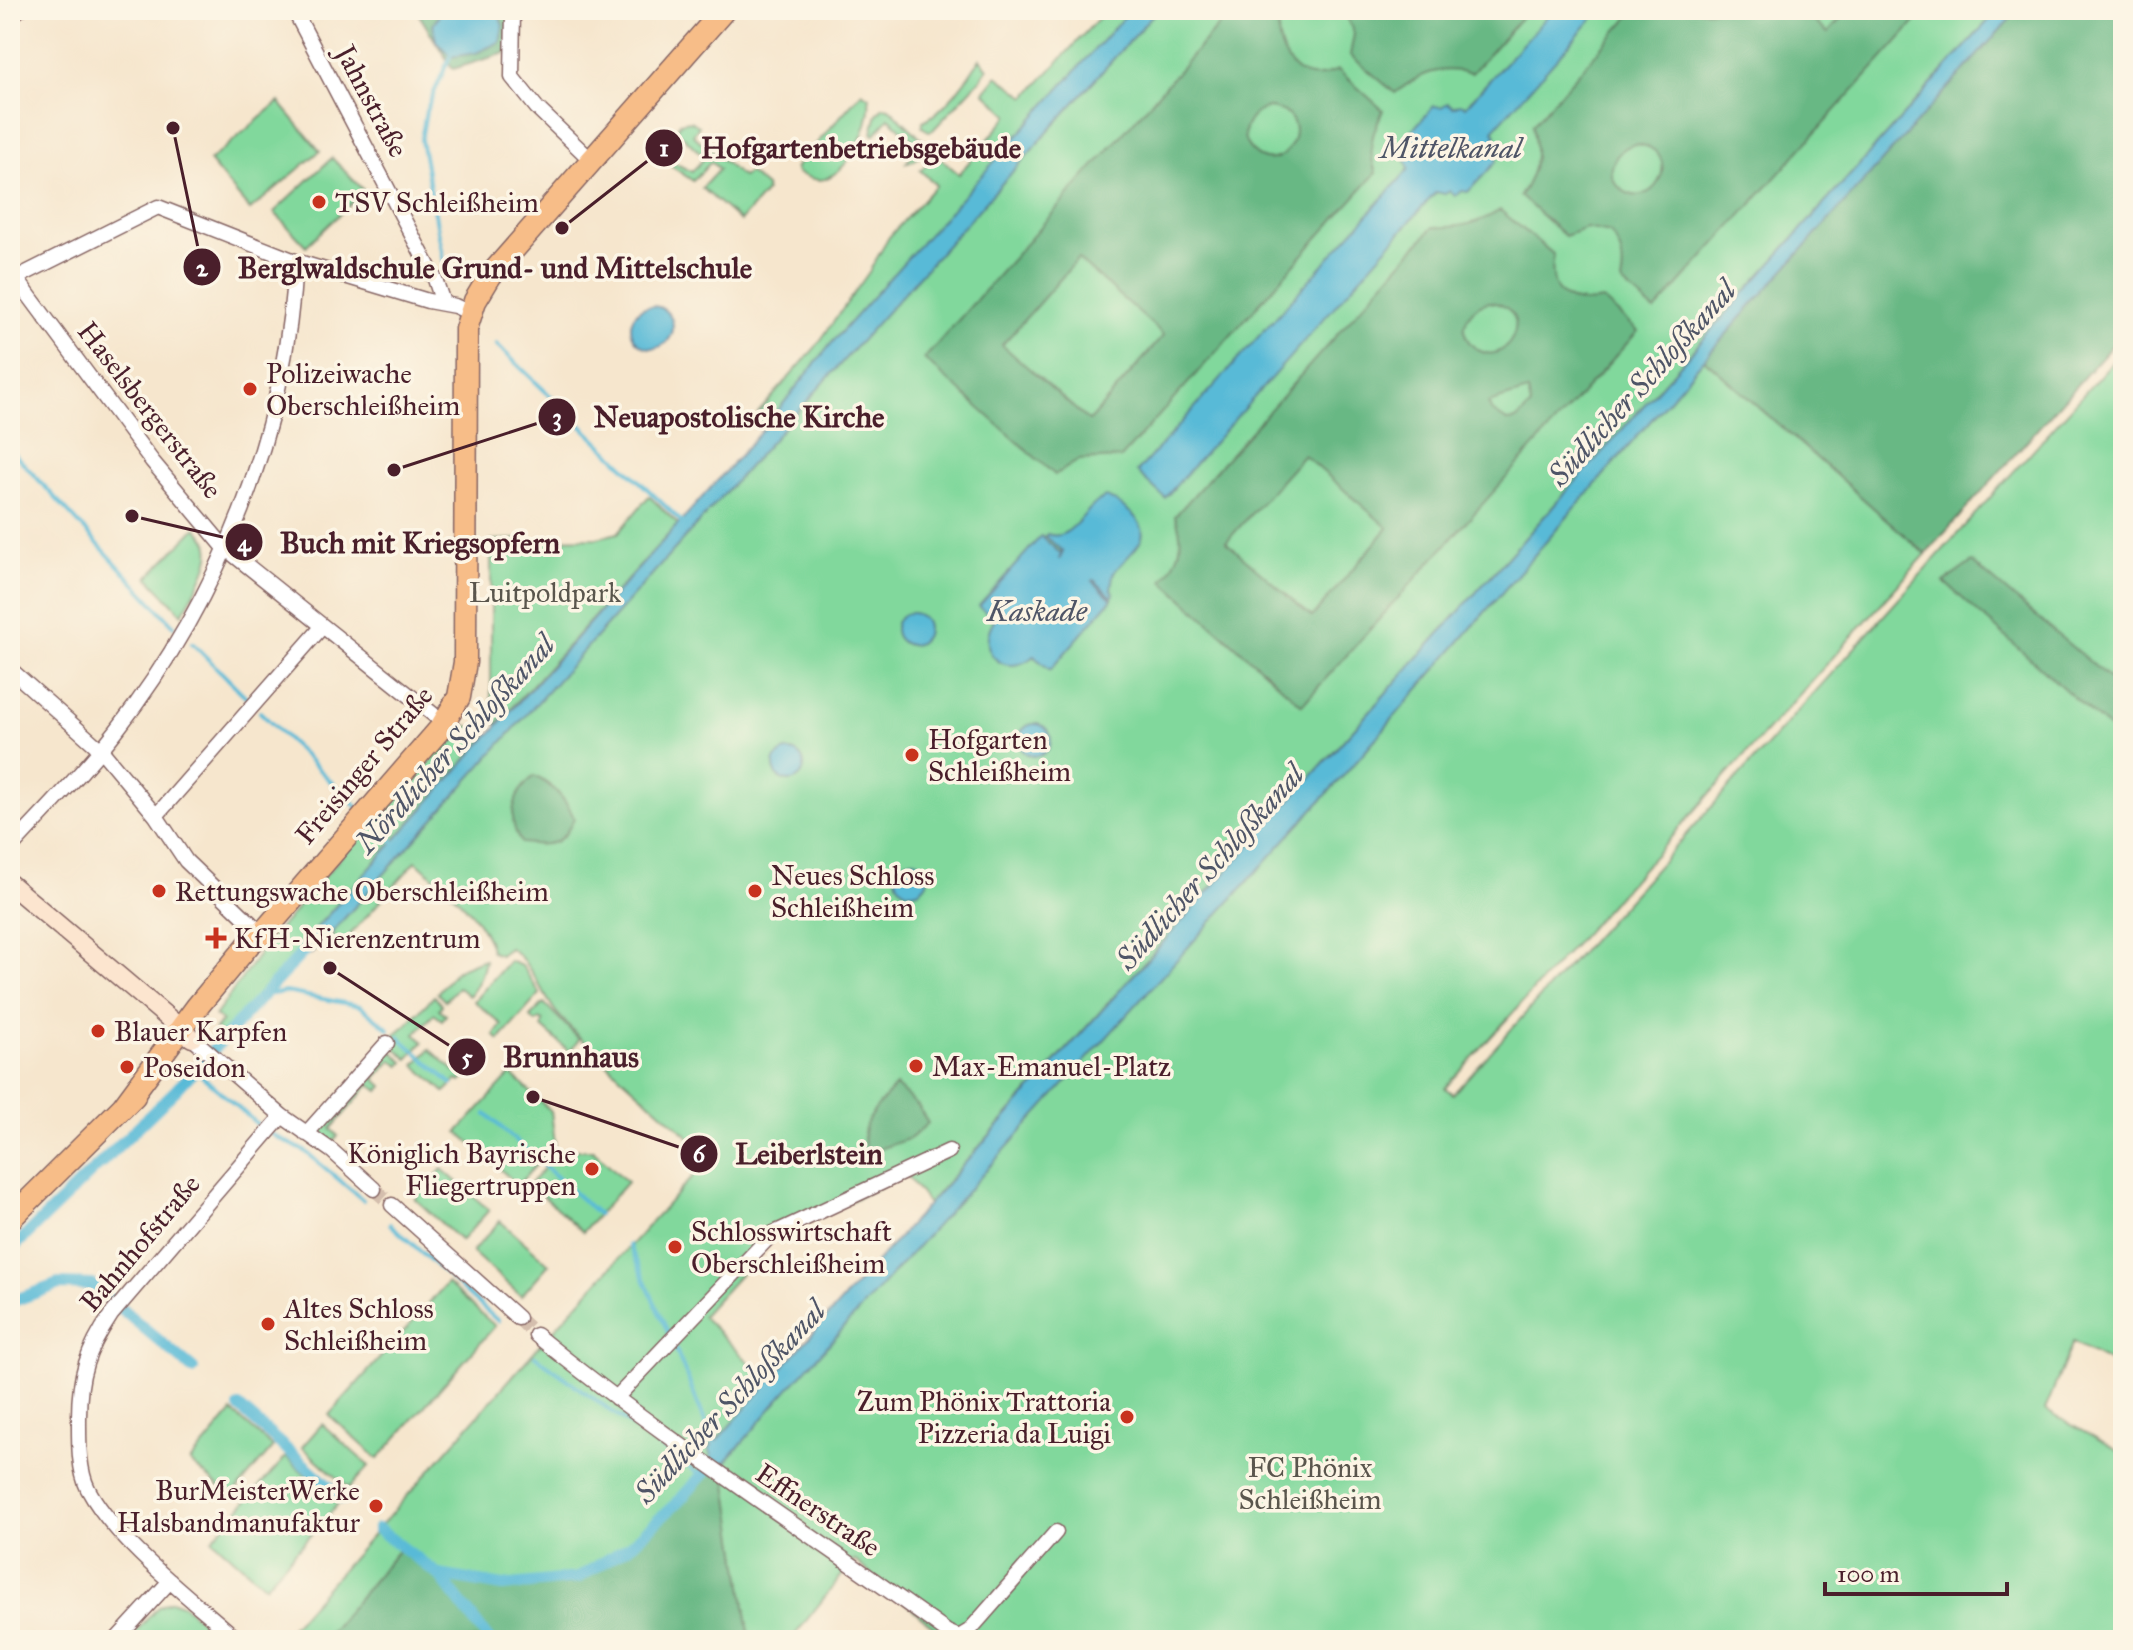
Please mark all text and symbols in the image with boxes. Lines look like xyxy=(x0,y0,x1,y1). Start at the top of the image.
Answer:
street label: Jahnstraße xyxy=(327,36,416,163)
callout: Hofgartenbetriebsgebäude xyxy=(644,121,1037,175)
text: Hofgartenbetriebsgebäude xyxy=(701,130,1022,166)
water label: Mittelkanal xyxy=(1377,130,1525,166)
text: 1 xyxy=(659,133,669,163)
place label: TSV Schleißheim xyxy=(335,185,539,220)
marker: TSV Schleißheim xyxy=(310,193,328,211)
callout: Berglwaldschule Grund- und Mittelschule xyxy=(182,240,769,294)
text: Berglwaldschule Grund- und Mittelschule xyxy=(238,250,753,286)
text: 2 xyxy=(196,253,209,283)
water label: Südlicher Schloßkanal xyxy=(1540,271,1746,494)
street label: Haselsbergerstraße xyxy=(70,314,230,506)
place label: Polizeiwache Oberschleißheim xyxy=(266,356,460,423)
marker: Polizeiwache Oberschleißheim xyxy=(241,380,259,398)
callout: Neuapostolische Kirche xyxy=(537,390,900,444)
text: Neuapostolische Kirche xyxy=(593,399,885,435)
text: 3 xyxy=(552,402,562,432)
callout: Buch mit Kriegsopfern xyxy=(224,515,576,569)
text: Buch mit Kriegsopfern xyxy=(280,525,561,561)
text: 4 xyxy=(237,528,252,558)
park label: Luitpoldpark xyxy=(469,575,621,610)
water label: Kaskade xyxy=(985,593,1088,629)
water label: Nördlicher Schloßkanal xyxy=(346,625,564,862)
street label: Freisinger Straße xyxy=(288,679,440,851)
place label: Hofgarten Schleißheim xyxy=(928,722,1071,789)
marker: Hofgarten Schleißheim xyxy=(903,746,921,764)
water label: Südlicher Schloßkanal xyxy=(1108,755,1314,978)
place label: Neues Schloss Schleißheim xyxy=(771,858,934,925)
place label: Rettungswache Oberschleißheim xyxy=(175,874,549,909)
marker: Rettungswache Oberschleißheim xyxy=(150,882,168,900)
marker: Neues Schloss Schleißheim xyxy=(746,882,764,900)
place label: KfH-Nierenzentrum xyxy=(234,921,481,956)
marker: KfH-Nierenzentrum xyxy=(205,927,227,949)
place label: Blauer Karpfen xyxy=(114,1014,287,1049)
marker: Blauer Karpfen xyxy=(89,1022,107,1040)
callout: Brunnhaus xyxy=(447,1030,655,1084)
text: Brunnhaus xyxy=(503,1039,639,1075)
text: 5 xyxy=(461,1042,473,1072)
place label: Max-Emanuel-Platz xyxy=(932,1049,1171,1084)
place label: Poseidon xyxy=(143,1050,246,1085)
marker: Max-Emanuel-Platz xyxy=(907,1057,925,1075)
marker: Poseidon xyxy=(118,1058,136,1076)
callout: Leiberlstein xyxy=(679,1127,898,1181)
place label: Königlich Bayrische Fliegertruppen xyxy=(347,1136,576,1203)
text: Leiberlstein xyxy=(735,1136,884,1172)
text: 6 xyxy=(693,1139,707,1169)
marker: Königlich Bayrische Fliegertruppen xyxy=(583,1160,601,1178)
street label: Bahnhofstraße xyxy=(72,1167,208,1319)
place label: Schlosswirtschaft Oberschleißheim xyxy=(691,1214,892,1281)
marker: Schlosswirtschaft Oberschleißheim xyxy=(666,1238,684,1256)
place label: Altes Schloss Schleißheim xyxy=(283,1291,434,1358)
water label: Südlicher Schloßkanal xyxy=(626,1291,835,1511)
marker: Altes Schloss Schleißheim xyxy=(259,1315,277,1333)
place label: Zum Phönix Trattoria Pizzeria da Luigi xyxy=(857,1384,1111,1451)
marker: Zum Phönix Trattoria Pizzeria da Luigi xyxy=(1118,1408,1136,1426)
park label: FC Phönix Schleißheim xyxy=(1238,1450,1382,1517)
street label: Effnerstraße xyxy=(749,1456,887,1564)
place label: BurMeisterWerke Halsbandmanufaktur xyxy=(117,1473,361,1540)
marker: BurMeisterWerke Halsbandmanufaktur xyxy=(367,1497,385,1515)
scale bar xyxy=(1825,1546,2007,1596)
text: 100 m xyxy=(1837,1559,1900,1589)

